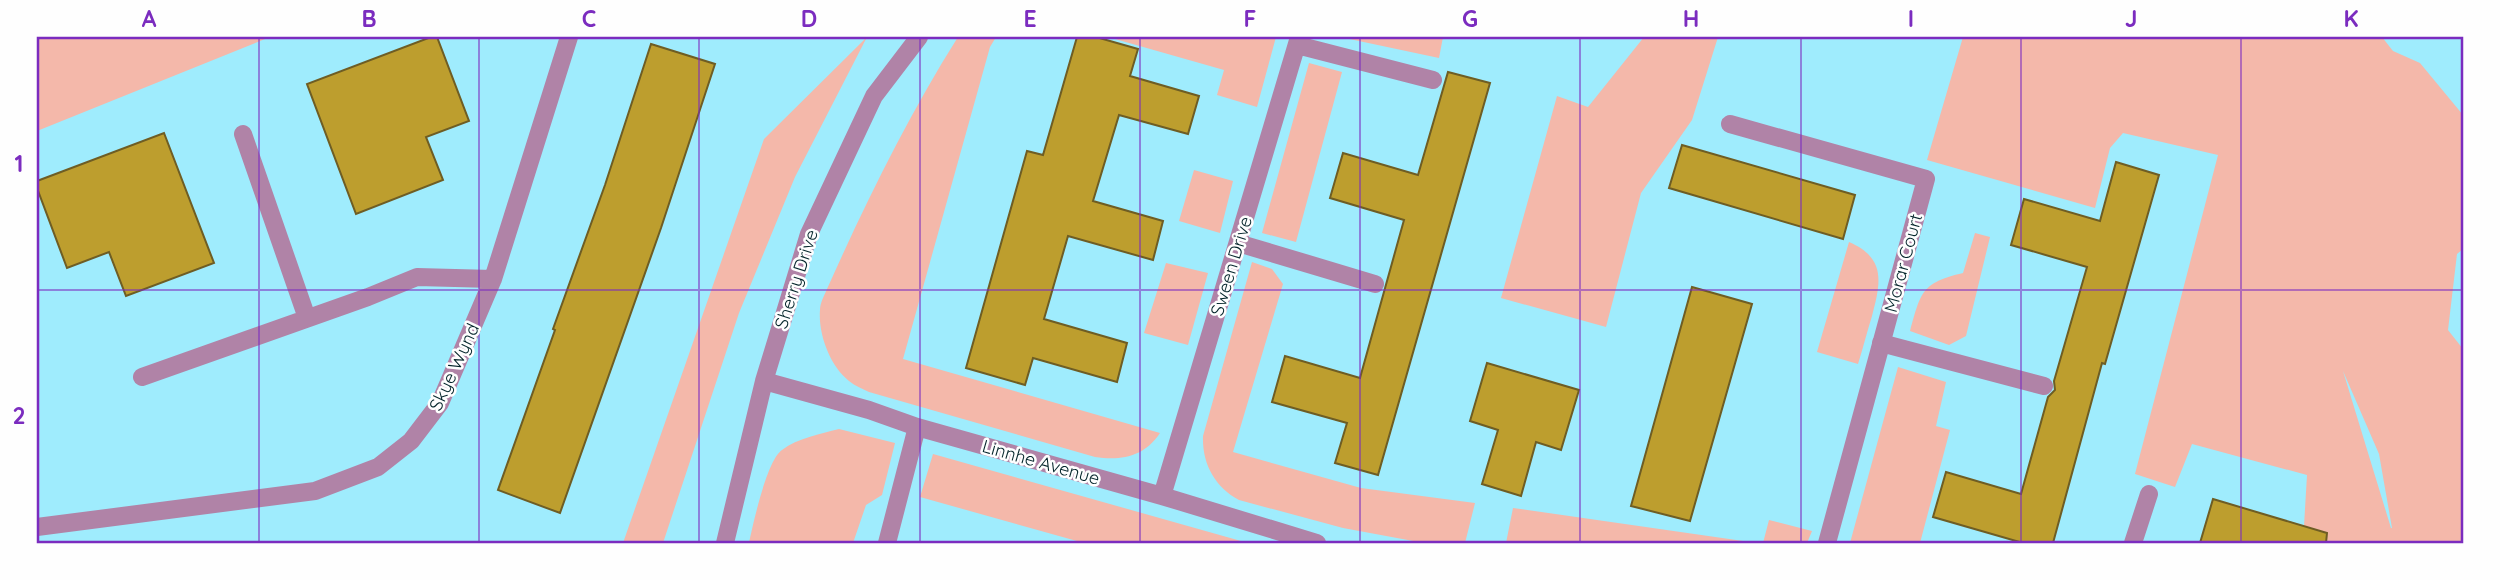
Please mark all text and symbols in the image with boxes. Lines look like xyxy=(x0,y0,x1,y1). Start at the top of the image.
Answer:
text: A xyxy=(142,4,157,33)
text: B xyxy=(361,4,377,33)
text: C xyxy=(582,4,596,33)
text: D xyxy=(801,4,817,33)
text: E xyxy=(1023,4,1037,33)
text: F xyxy=(1244,4,1256,33)
text: G xyxy=(1462,4,1478,33)
text: H xyxy=(1683,4,1699,33)
text: I xyxy=(1908,4,1914,33)
text: J xyxy=(2125,4,2137,33)
text: K xyxy=(2343,4,2359,33)
text: 1 xyxy=(15,149,23,178)
street label: Morar Court xyxy=(1879,211,1927,315)
street label: Sween Drive xyxy=(1205,214,1257,318)
street label: Sherry Drive xyxy=(769,227,823,331)
street label: Skye Wynd xyxy=(424,320,484,414)
text: 2 xyxy=(12,401,26,430)
street label: Linnhe Avenue xyxy=(980,434,1102,490)

